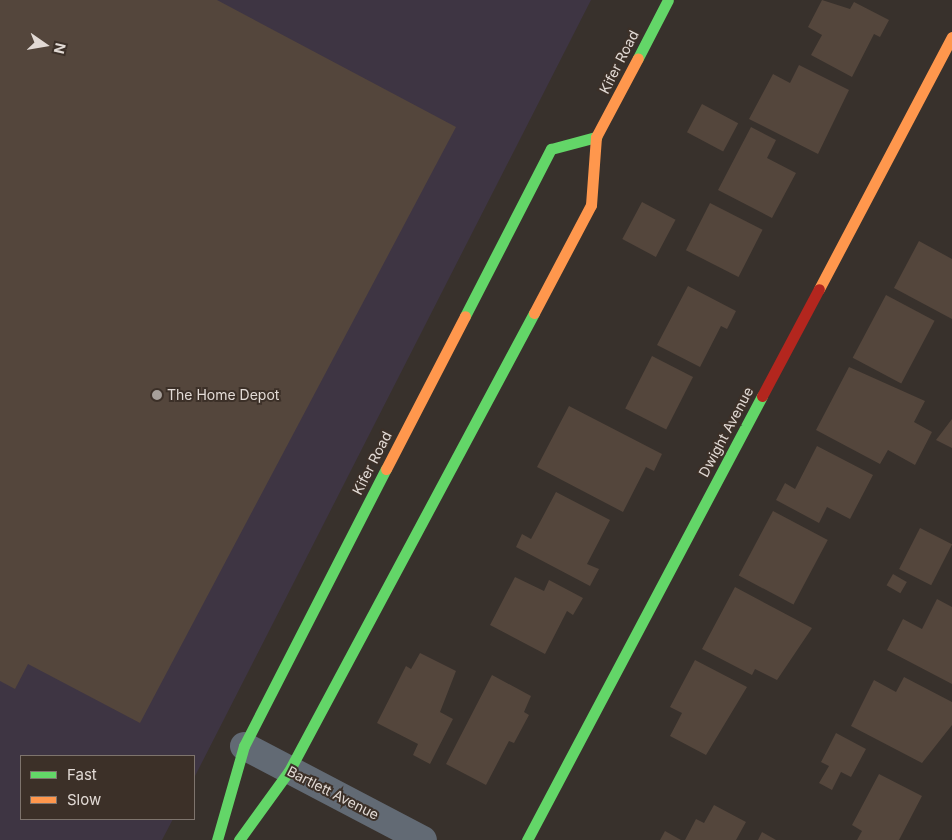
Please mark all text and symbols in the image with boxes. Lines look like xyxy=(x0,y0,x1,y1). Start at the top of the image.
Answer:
north arrow xyxy=(20,20,70,70)
street label: Kifer Road xyxy=(596,27,642,97)
text: N xyxy=(51,41,70,56)
street label: Dwight Avenue xyxy=(695,384,757,480)
place label: The Home Depot xyxy=(167,387,279,403)
marker: The Home Depot xyxy=(151,389,163,401)
street label: Kifer Road xyxy=(349,428,395,498)
legend xyxy=(20,755,195,820)
street label: Bartlett Avenue xyxy=(284,763,382,823)
text: Fast xyxy=(67,765,97,784)
text: Slow xyxy=(67,790,101,809)

